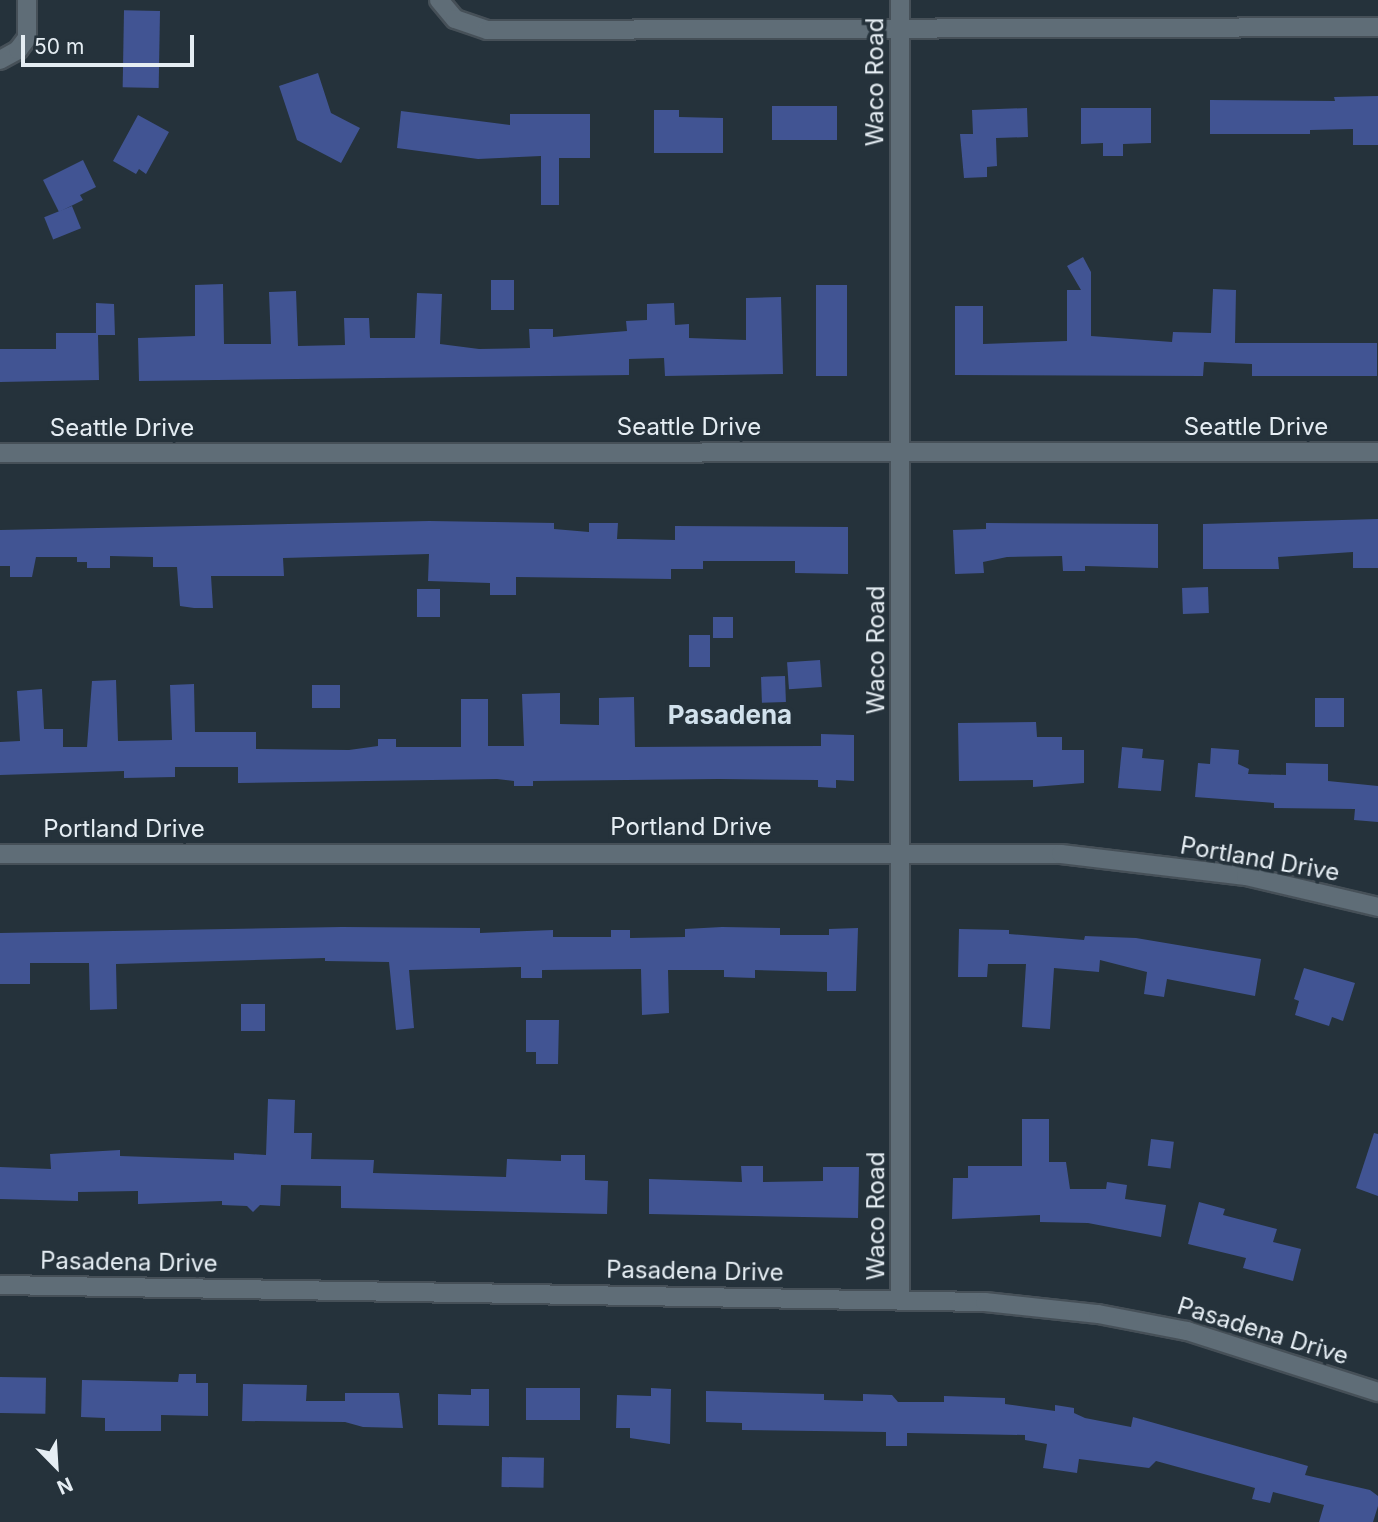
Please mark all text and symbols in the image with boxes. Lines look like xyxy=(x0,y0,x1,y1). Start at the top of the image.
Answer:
street label: Waco Road xyxy=(861,18,889,146)
scale bar xyxy=(24,21,198,65)
text: 50 m xyxy=(34,34,84,59)
street label: Seattle Drive xyxy=(617,413,761,441)
street label: Seattle Drive xyxy=(1184,413,1328,441)
street label: Seattle Drive xyxy=(50,414,194,442)
street label: Waco Road xyxy=(862,586,890,714)
district label: Pasadena xyxy=(668,699,792,731)
street label: Portland Drive xyxy=(610,813,772,841)
street label: Portland Drive xyxy=(43,815,205,843)
street label: Portland Drive xyxy=(1178,831,1342,887)
street label: Waco Road xyxy=(862,1152,890,1280)
street label: Pasadena Drive xyxy=(40,1246,218,1278)
street label: Pasadena Drive xyxy=(606,1255,784,1287)
street label: Pasadena Drive xyxy=(1174,1291,1352,1371)
north arrow xyxy=(21,1431,91,1501)
text: N xyxy=(53,1472,76,1499)

